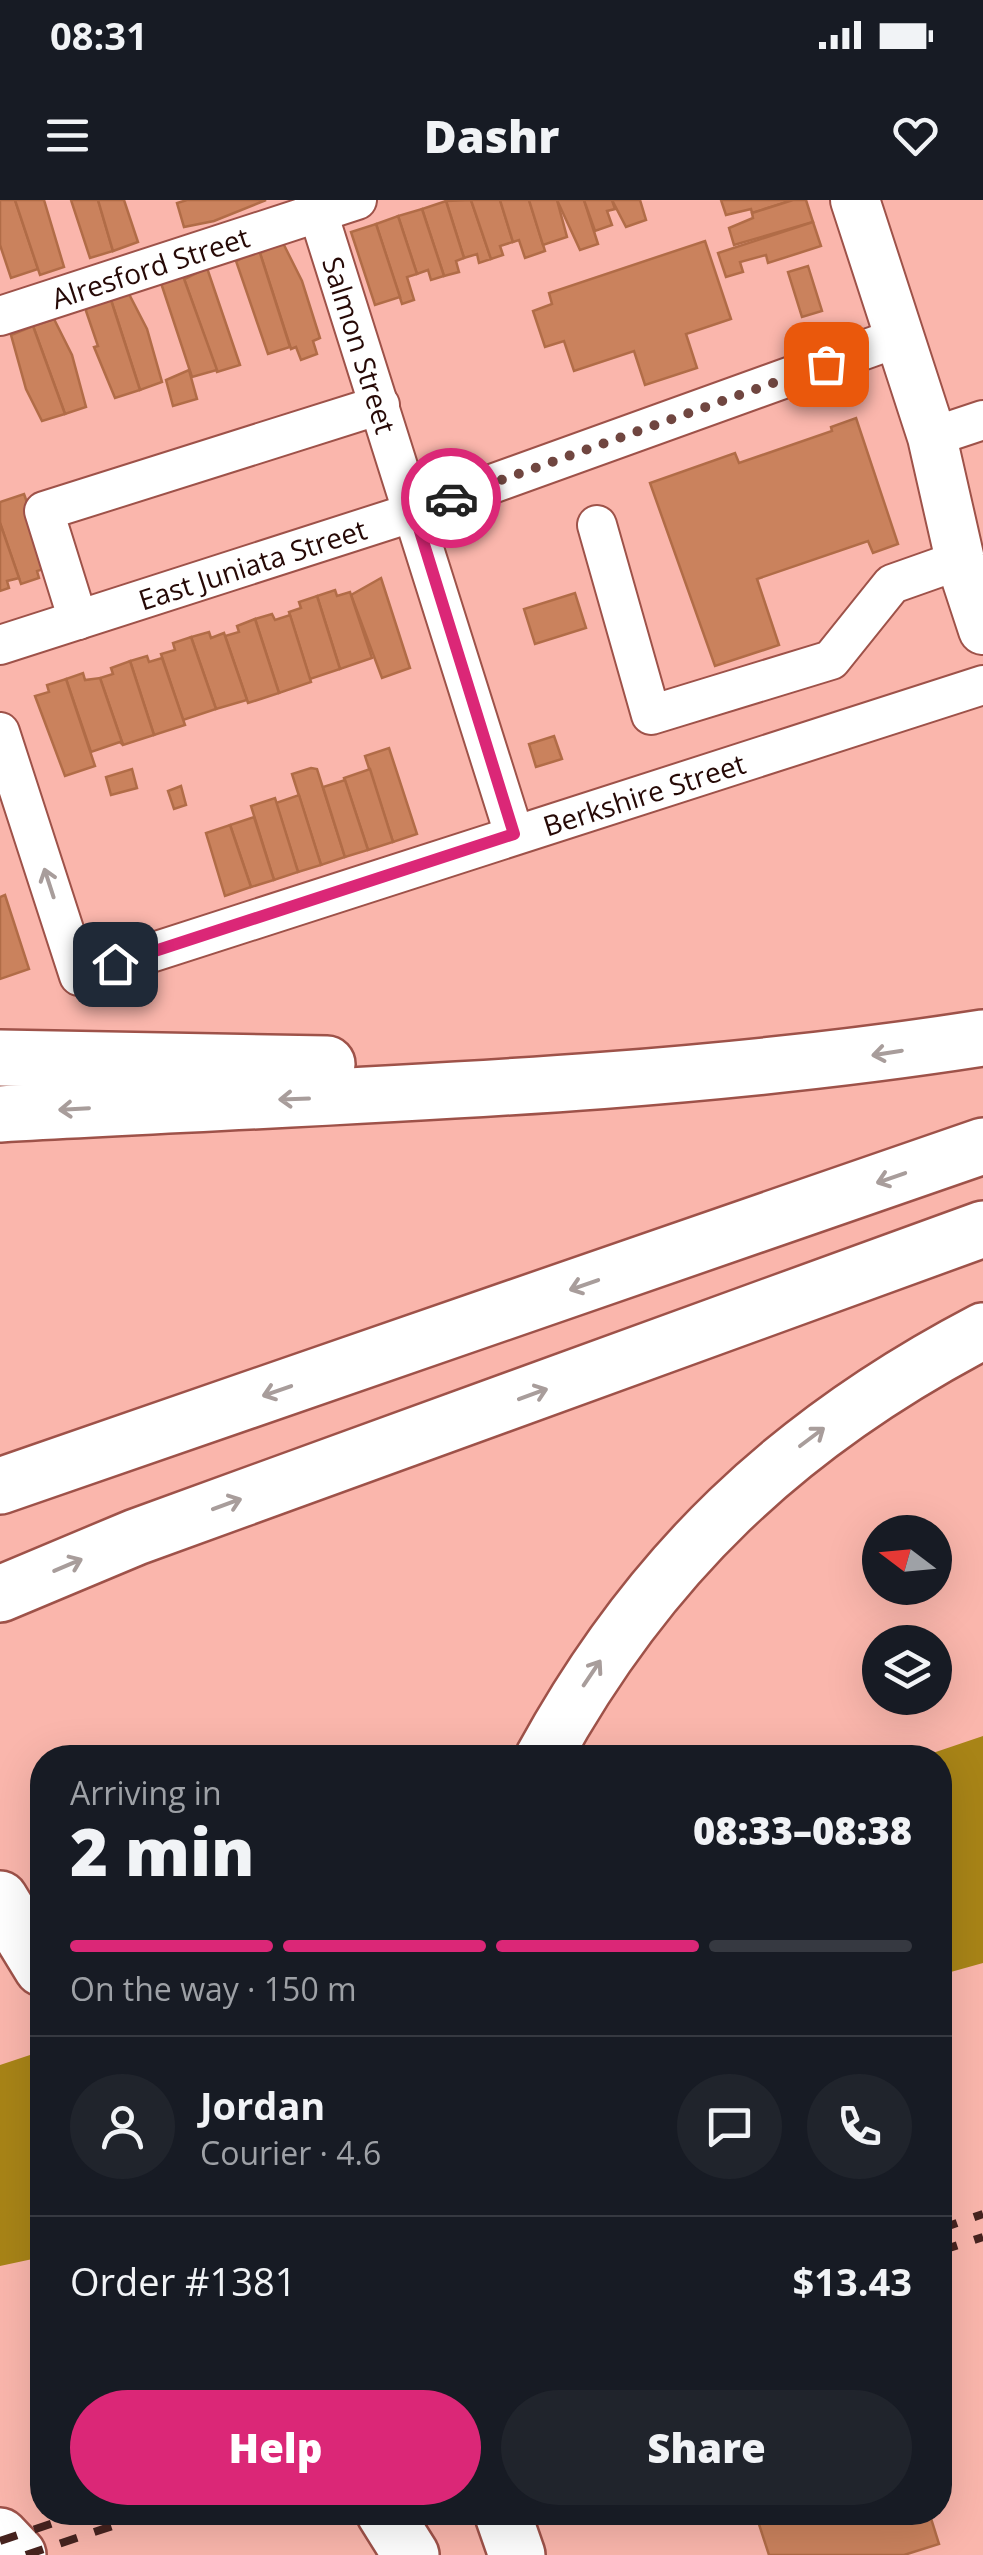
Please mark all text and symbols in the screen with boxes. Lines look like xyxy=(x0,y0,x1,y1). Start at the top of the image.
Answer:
text: 08:31 xyxy=(50,9,148,61)
text: Dashr xyxy=(424,105,559,166)
icon: menu xyxy=(40,108,95,163)
icon: heart xyxy=(888,108,943,163)
street label: Alresford Street xyxy=(47,217,254,317)
street label: Salmon Street xyxy=(314,252,405,438)
pin xyxy=(784,322,869,407)
icon: bag xyxy=(799,337,854,392)
courier xyxy=(401,448,501,548)
icon: car xyxy=(424,471,479,526)
street label: East Juniata Street xyxy=(134,510,371,618)
street label: Berkshire Street xyxy=(538,744,750,844)
one-way arrow xyxy=(38,868,56,900)
pin xyxy=(73,922,158,1007)
icon: home xyxy=(88,937,143,992)
one-way arrow xyxy=(871,1044,903,1063)
one-way arrow xyxy=(278,1090,310,1109)
one-way arrow xyxy=(59,1100,91,1119)
one-way arrow xyxy=(875,1171,907,1189)
one-way arrow xyxy=(568,1277,600,1295)
one-way arrow xyxy=(262,1383,293,1401)
one-way arrow xyxy=(517,1384,548,1402)
one-way arrow xyxy=(798,1427,825,1448)
one-way arrow xyxy=(211,1494,242,1512)
north arrow xyxy=(862,1515,952,1605)
map controls xyxy=(862,1515,952,1715)
one-way arrow xyxy=(52,1555,83,1573)
button: layers xyxy=(862,1625,952,1715)
one-way arrow xyxy=(581,1660,602,1688)
text: Arriving in xyxy=(70,1771,222,1814)
text: 08:33–08:38 xyxy=(693,1804,912,1856)
text: 2 min xyxy=(70,1807,255,1895)
text: On the way · 150 m xyxy=(70,1967,357,2010)
button: person xyxy=(70,2074,175,2179)
button: chat xyxy=(677,2074,782,2179)
button: phone xyxy=(807,2074,912,2179)
text: Jordan xyxy=(200,2079,325,2131)
text: Courier · 4.6 xyxy=(200,2131,381,2174)
text: Order #1381 xyxy=(70,2255,297,2307)
text: $13.43 xyxy=(793,2255,912,2307)
button: Help xyxy=(70,2390,481,2505)
button: Share xyxy=(501,2390,912,2505)

